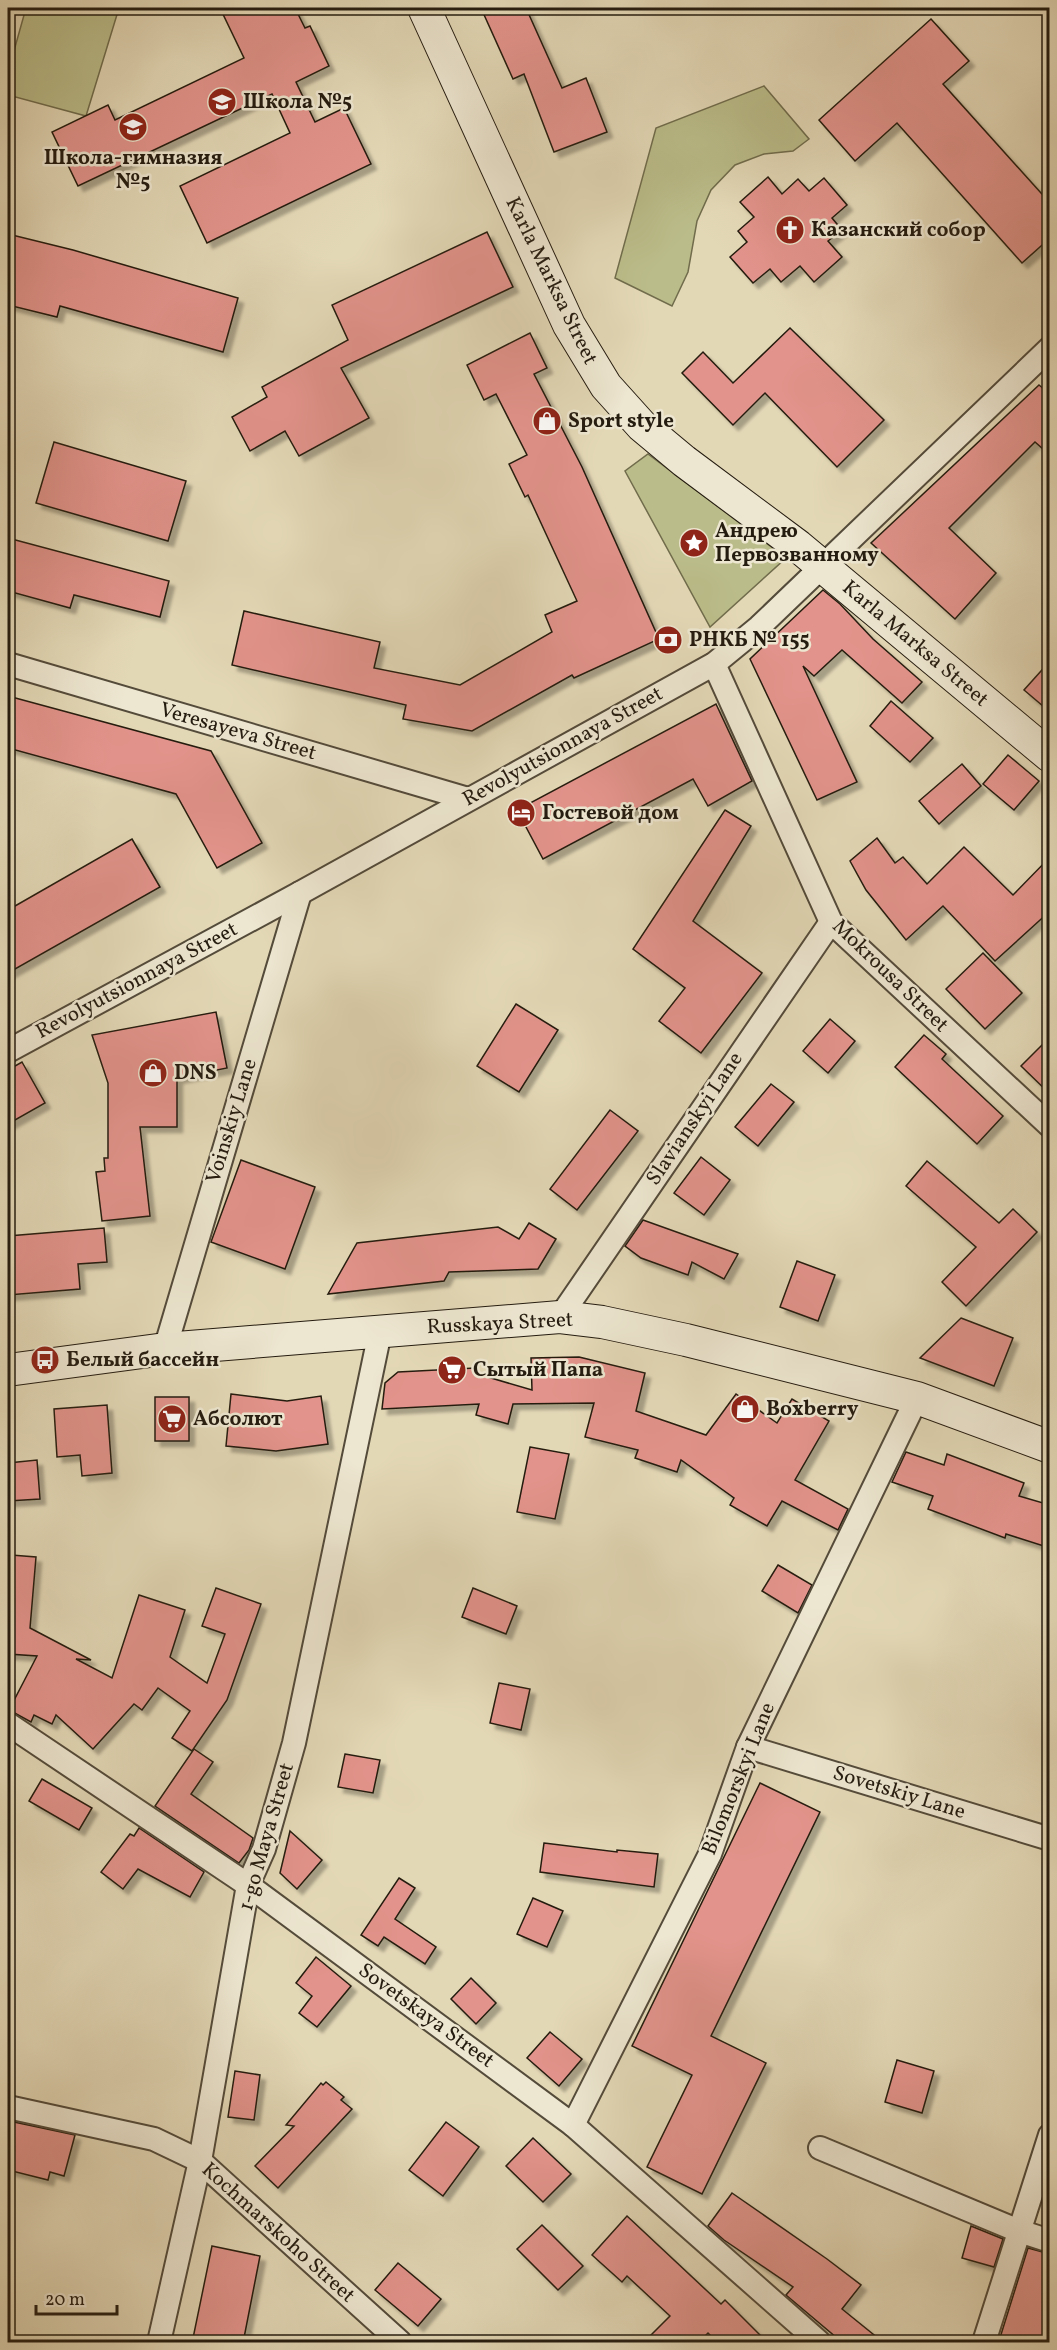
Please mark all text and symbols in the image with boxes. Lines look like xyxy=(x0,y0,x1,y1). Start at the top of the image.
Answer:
school or university icon: Школа №5 xyxy=(206,86,238,118)
place label: Школа №5 xyxy=(243,88,352,117)
school or university icon: Школа-гимназия №5 xyxy=(117,111,149,143)
place label: Школа-гимназия №5 xyxy=(44,144,222,197)
street label: Karla Marksa Street xyxy=(498,192,604,370)
church icon: Казанский собор xyxy=(774,214,806,246)
place label: Казанский собор xyxy=(811,216,986,245)
shop icon: Sport style xyxy=(531,405,563,437)
place label: Sport style xyxy=(568,407,674,436)
place label: Андрею Первозванному xyxy=(715,517,879,570)
place icon: Андрею Первозванному xyxy=(678,527,710,559)
street label: Karla Marksa Street xyxy=(835,574,995,714)
bank icon: РНКБ № 155 xyxy=(652,624,684,656)
place label: РНКБ № 155 xyxy=(689,626,810,655)
street label: Revolyutsionnaya Street xyxy=(458,680,668,814)
street label: Veresayeva Street xyxy=(156,696,320,768)
hotel icon: Гостевой дом xyxy=(505,797,537,829)
place label: Гостевой дом xyxy=(542,799,679,828)
street label: Mokrousa Street xyxy=(825,913,955,1039)
street label: Revolyutsionnaya Street xyxy=(31,915,243,1047)
street label: Slavianskyi Lane xyxy=(640,1047,750,1191)
street label: Voinskiy Lane xyxy=(199,1055,265,1187)
shop icon: DNS xyxy=(137,1057,169,1089)
place label: DNS xyxy=(174,1059,216,1088)
street label: Russkaya Street xyxy=(426,1306,574,1342)
bus stop icon: Белый бассейн xyxy=(29,1344,61,1376)
place label: Белый бассейн xyxy=(66,1346,219,1375)
supermarket icon: Сытый Папа xyxy=(436,1354,468,1386)
place label: Сытый Папа xyxy=(473,1356,603,1385)
shop icon: Boxberry xyxy=(729,1393,761,1425)
place label: Boxberry xyxy=(766,1395,859,1424)
supermarket icon: Абсолют xyxy=(156,1403,188,1435)
place label: Абсолют xyxy=(193,1405,283,1434)
street label: Bilomorskyi Lane xyxy=(695,1698,783,1860)
street label: Sovetskiy Lane xyxy=(829,1759,969,1827)
street label: 1-go Maya Street xyxy=(232,1760,302,1914)
street label: Sovetskaya Street xyxy=(352,1957,500,2075)
street label: Kochmarskoho Street xyxy=(195,2156,361,2310)
scale bar xyxy=(36,2278,117,2316)
text: 20 m xyxy=(45,2288,85,2313)

